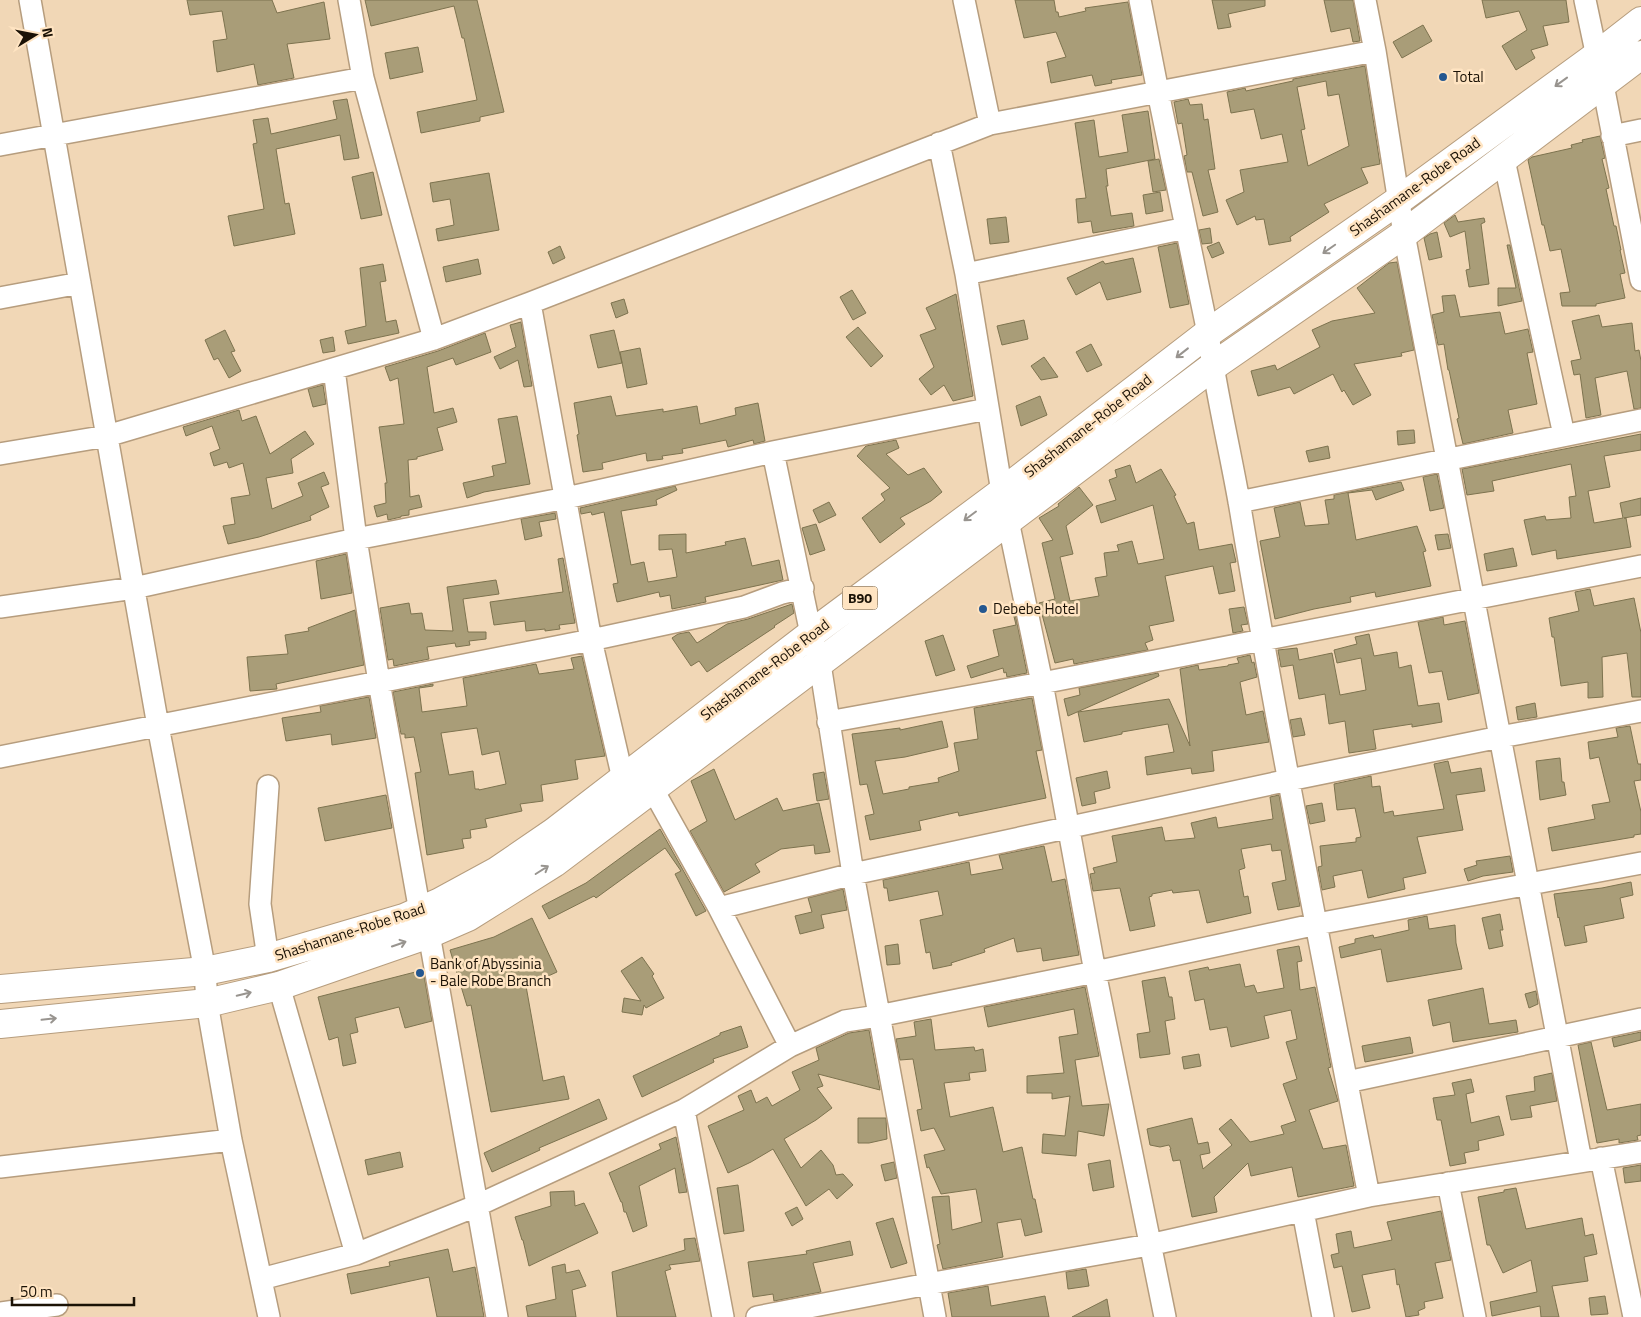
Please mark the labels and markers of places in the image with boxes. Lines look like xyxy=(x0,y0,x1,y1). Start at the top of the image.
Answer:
place label: Total xyxy=(1453,65,1484,88)
marker: Total xyxy=(1437,71,1449,83)
place label: Debebe Hotel xyxy=(993,597,1079,620)
marker: Debebe Hotel xyxy=(977,603,989,615)
place label: Bank of Abyssinia - Bale Robe Branch xyxy=(430,952,551,992)
marker: Bank of Abyssinia - Bale Robe Branch xyxy=(414,967,426,979)

